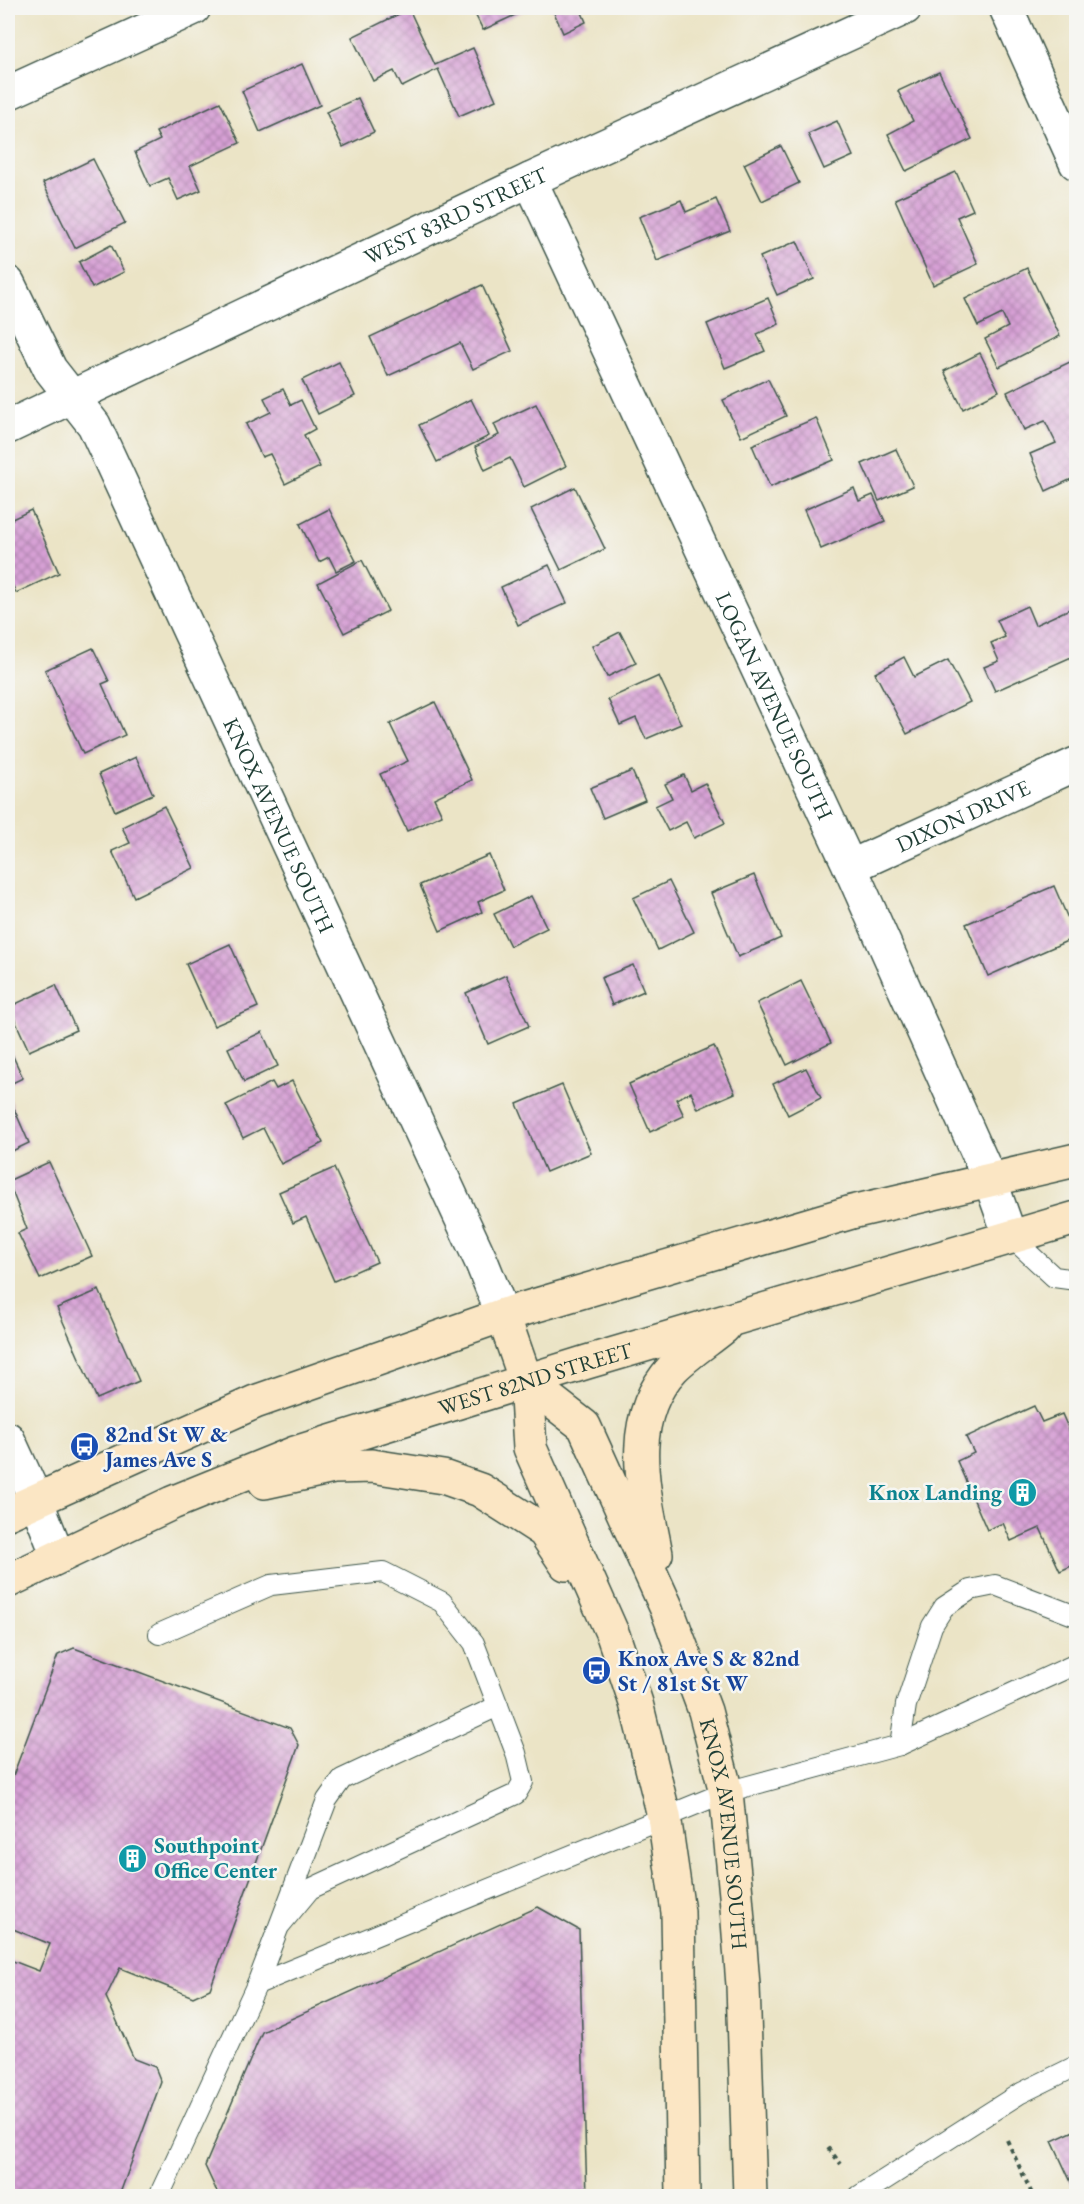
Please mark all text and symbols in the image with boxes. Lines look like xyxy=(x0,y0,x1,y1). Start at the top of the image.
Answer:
street label: WEST 83RD STREET xyxy=(359,160,552,272)
street label: LOGAN AVENUE SOUTH xyxy=(709,587,840,825)
street label: KNOX AVENUE SOUTH xyxy=(217,713,341,938)
street label: DIXON DRIVE xyxy=(891,773,1035,859)
street label: WEST 82ND STREET xyxy=(435,1335,636,1422)
place label: 82nd St W & James Ave S xyxy=(103,1420,228,1474)
bus stop icon: 82nd St W & James Ave S xyxy=(68,1431,100,1463)
building icon: Knox Landing xyxy=(1007,1476,1039,1508)
place label: Knox Landing xyxy=(869,1478,1003,1507)
place label: Knox Ave S & 82nd St / 81st St W xyxy=(618,1644,800,1698)
bus stop icon: Knox Ave S & 82nd St / 81st St W xyxy=(581,1655,613,1687)
street label: KNOX AVENUE SOUTH xyxy=(692,1715,754,1951)
place label: Southpoint Office Center xyxy=(154,1831,278,1885)
building icon: Southpoint Office Center xyxy=(117,1842,149,1874)

